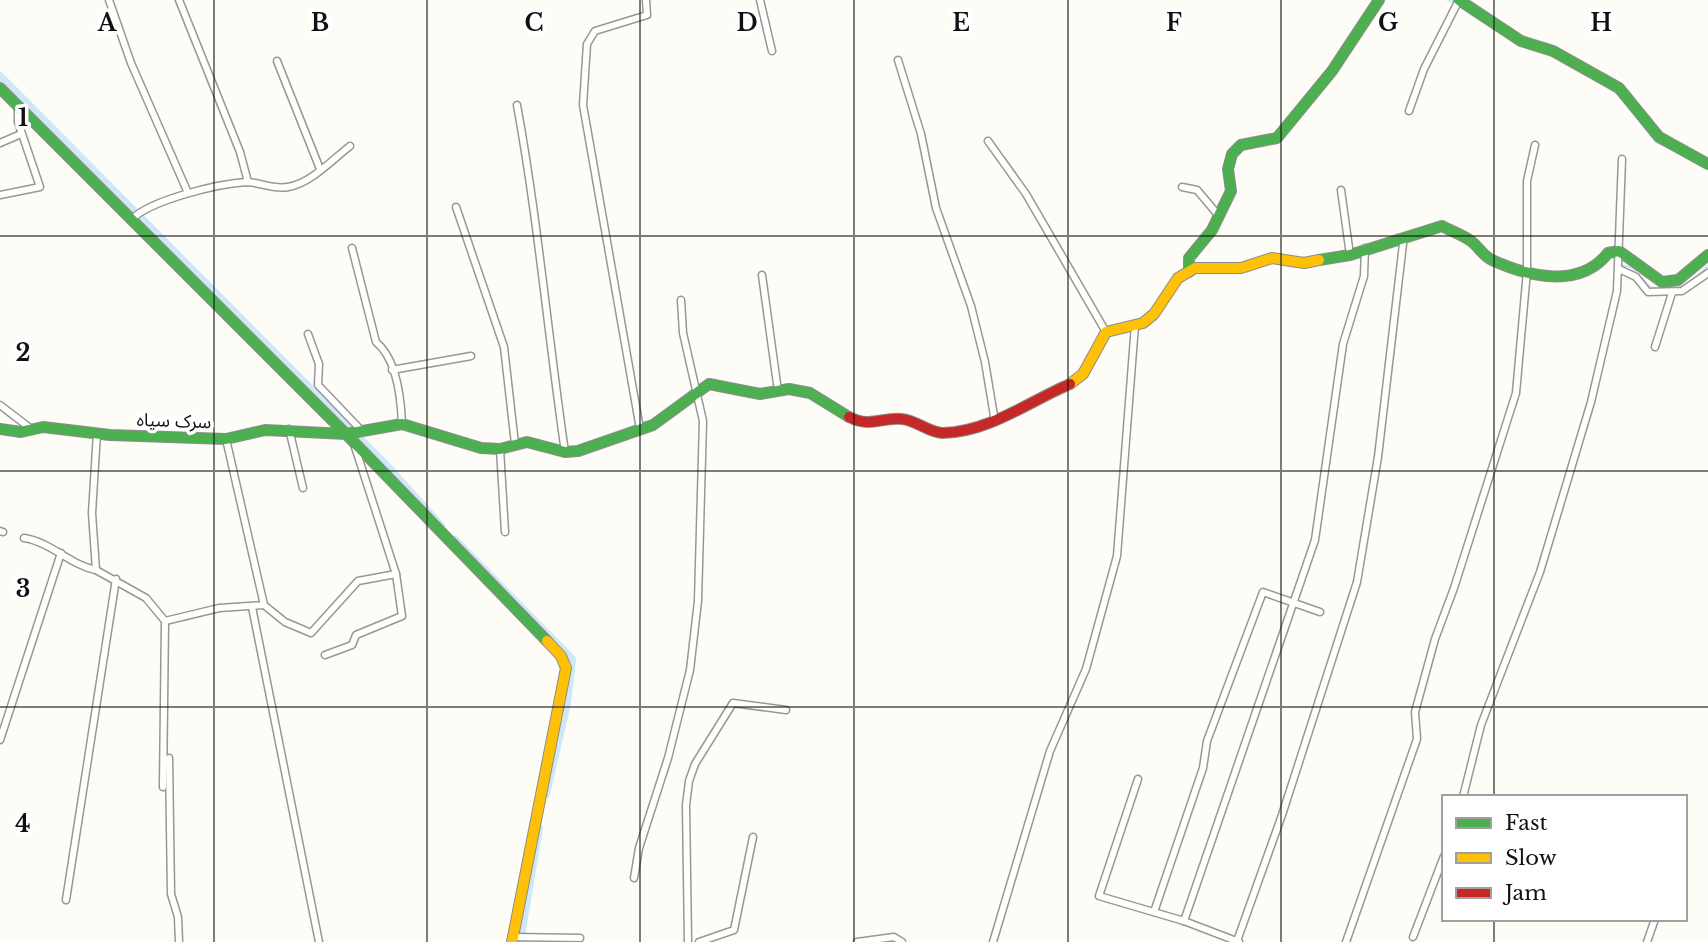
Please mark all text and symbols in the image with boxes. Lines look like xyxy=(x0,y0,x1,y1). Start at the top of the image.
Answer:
text: A xyxy=(97,9,118,37)
text: B xyxy=(311,9,329,37)
text: C xyxy=(525,9,543,37)
text: D xyxy=(736,9,758,37)
text: E xyxy=(952,9,970,37)
text: F xyxy=(1166,9,1182,37)
text: G xyxy=(1378,9,1398,37)
text: H xyxy=(1590,9,1612,37)
text: 1 xyxy=(18,104,28,132)
text: 2 xyxy=(16,339,30,367)
street label: سرک سیاه xyxy=(136,409,212,433)
text: 3 xyxy=(16,575,30,603)
legend xyxy=(1442,795,1687,921)
text: 4 xyxy=(15,810,31,838)
text: Fast xyxy=(1505,810,1547,836)
text: Slow xyxy=(1505,845,1557,871)
text: Jam xyxy=(1502,880,1547,906)

